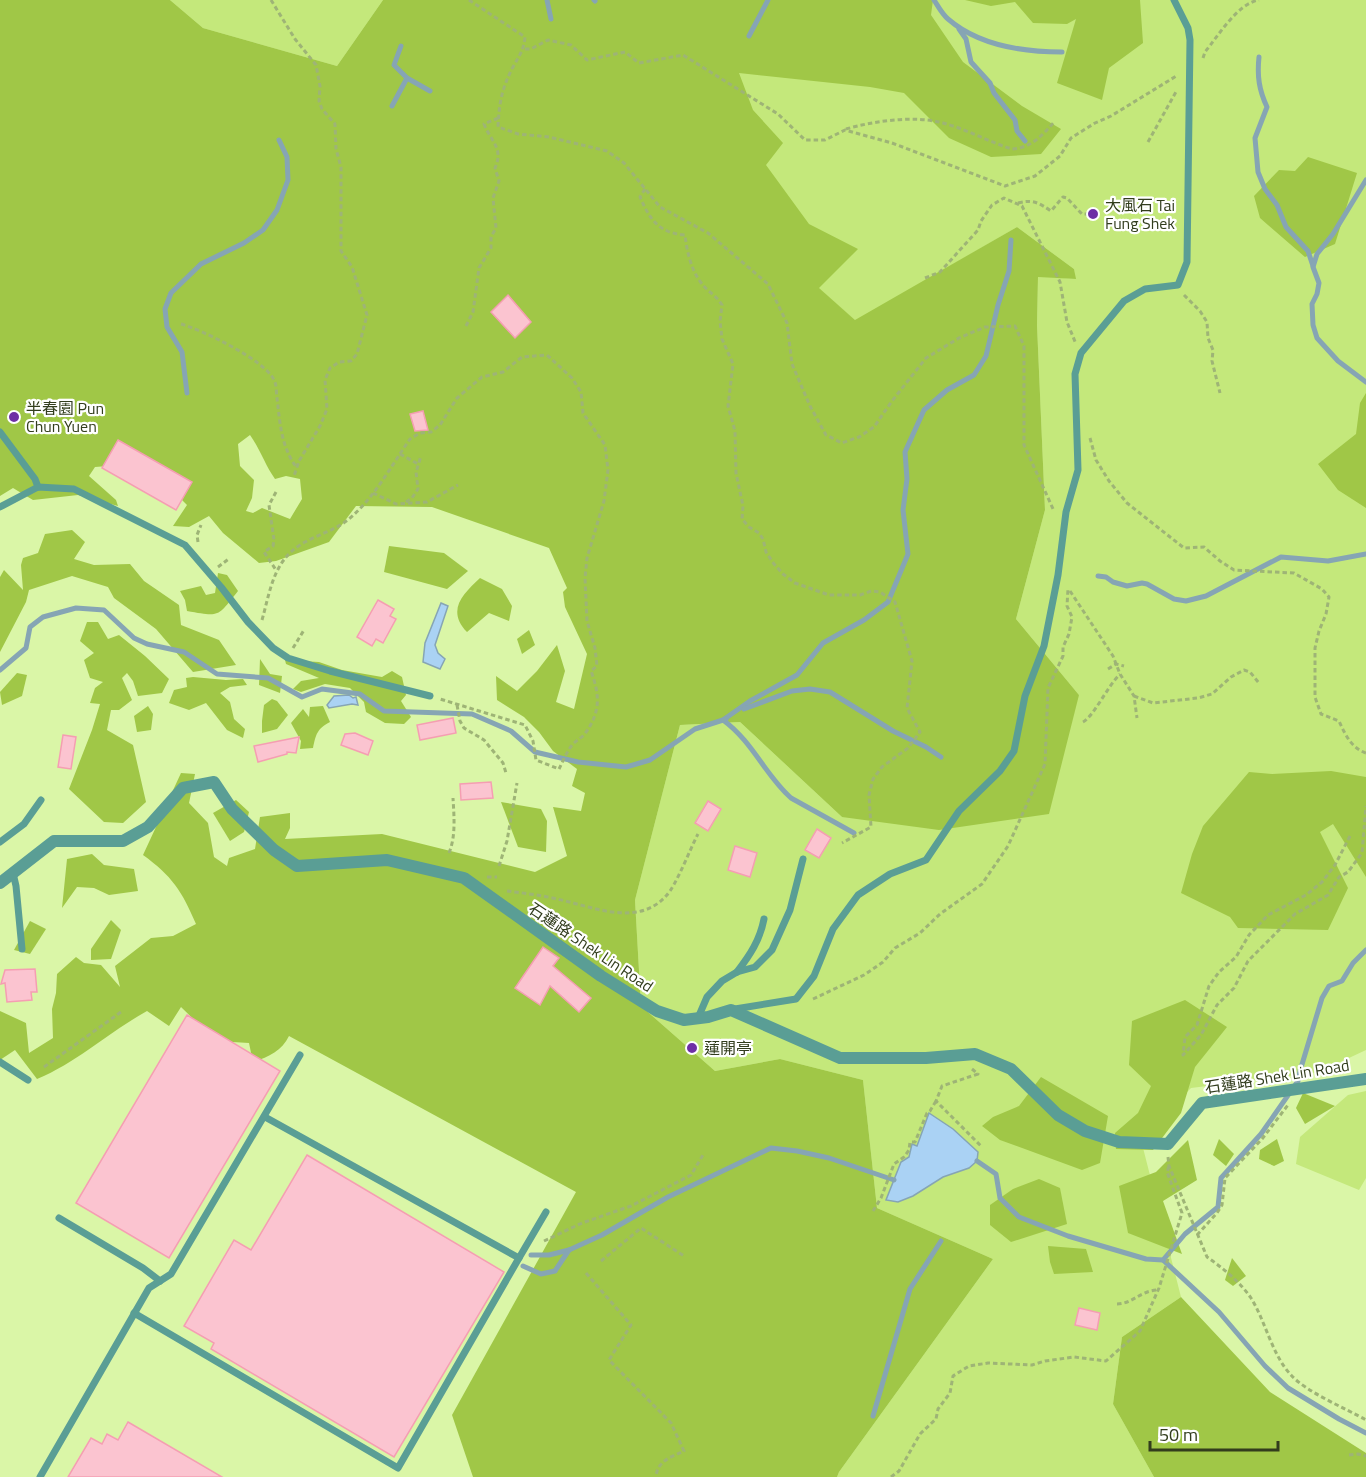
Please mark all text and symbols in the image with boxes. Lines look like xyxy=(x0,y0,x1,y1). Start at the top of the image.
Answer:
place label: 大風石 Tai Fung Shek xyxy=(1105,193,1175,235)
marker: 大風石 Tai Fung Shek xyxy=(1086,207,1100,221)
place label: 半春園 Pun Chun Yuen xyxy=(26,396,104,438)
marker: 半春園 Pun Chun Yuen xyxy=(7,410,21,424)
street label: 石蓮路 Shek Lin Road xyxy=(524,896,658,998)
place label: 蓮開亭 xyxy=(704,1036,752,1060)
marker: 蓮開亭 xyxy=(685,1041,699,1055)
street label: 石蓮路 Shek Lin Road xyxy=(1203,1053,1351,1099)
scale bar xyxy=(1150,1414,1278,1452)
text: 50 m xyxy=(1159,1421,1198,1448)

